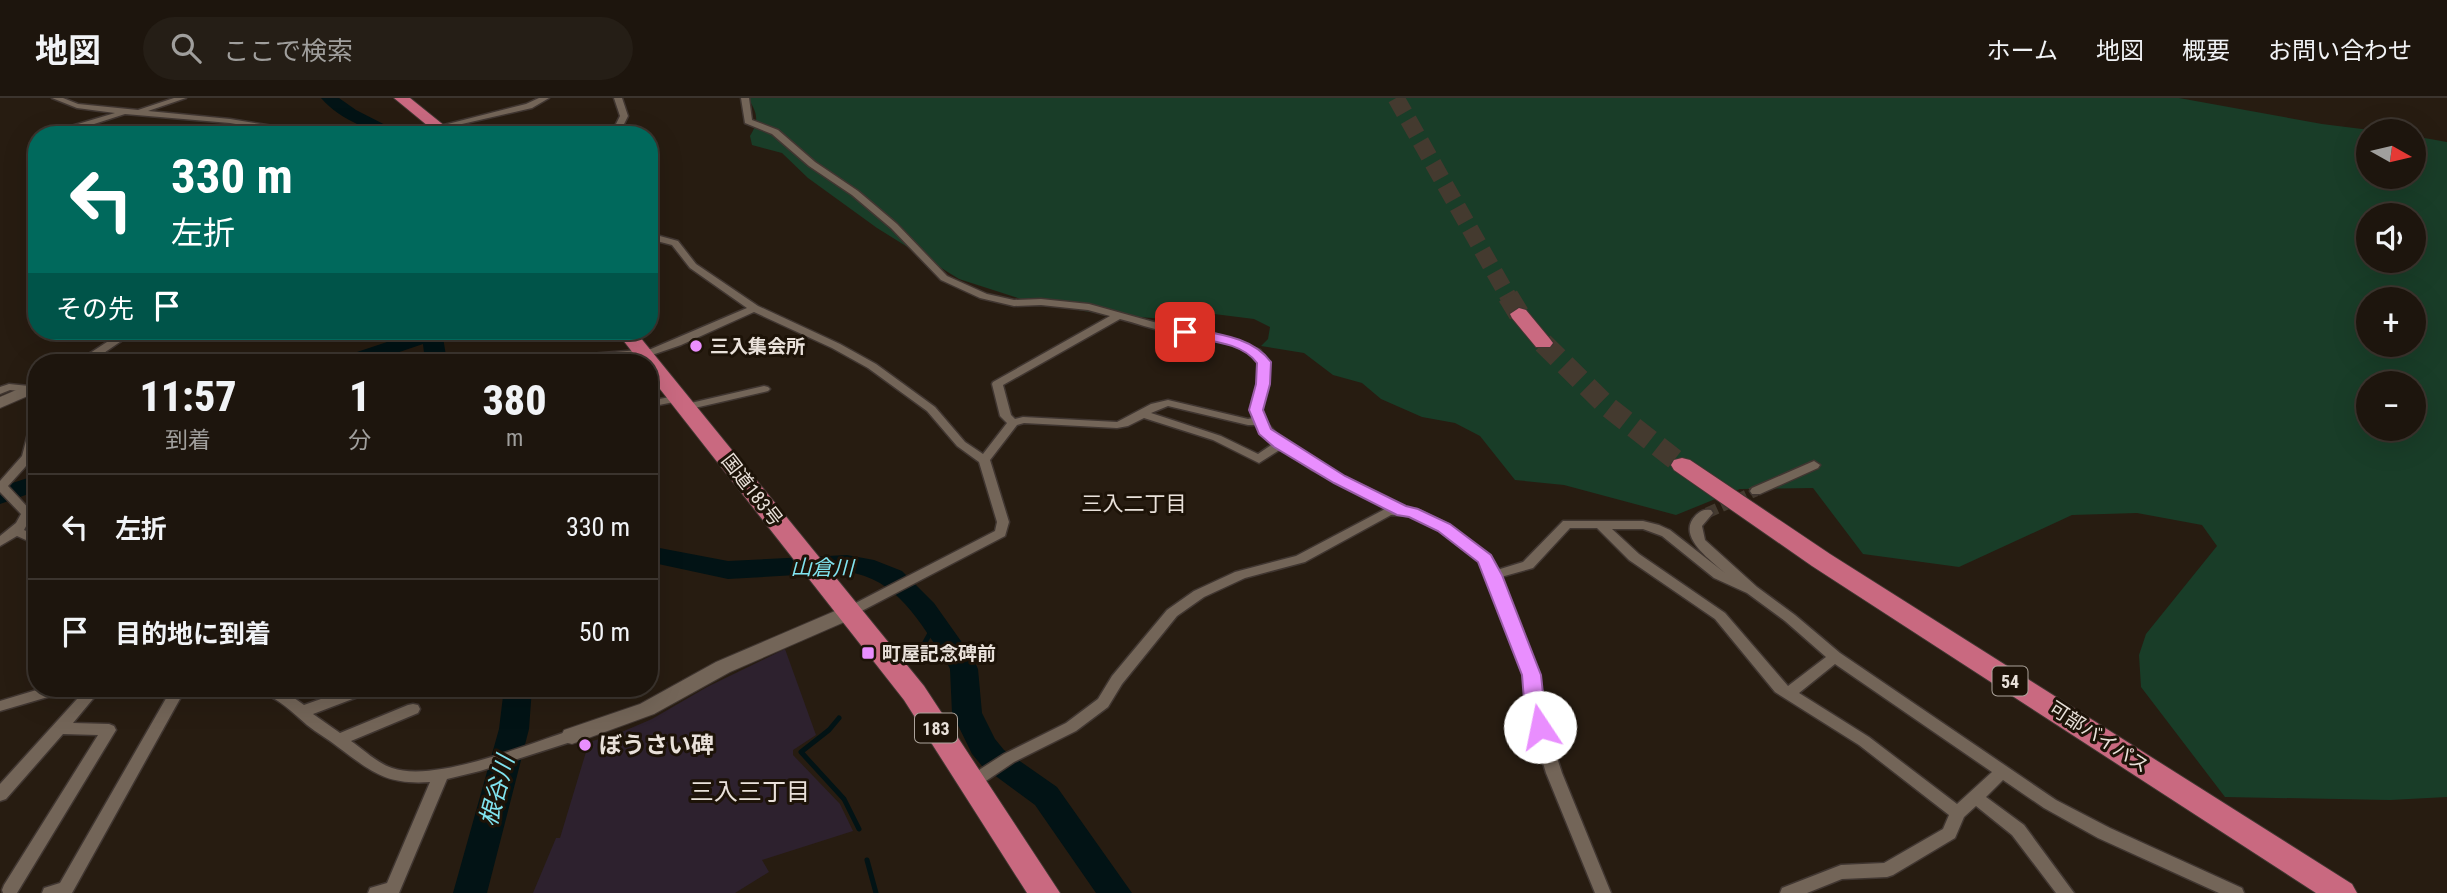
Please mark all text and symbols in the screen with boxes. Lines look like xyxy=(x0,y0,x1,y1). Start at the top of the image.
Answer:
search box xyxy=(143,17,633,80)
icon: search xyxy=(167,29,205,67)
text: 地図 xyxy=(35,31,101,70)
text: ここで検索 xyxy=(223,36,353,66)
text: ホーム xyxy=(1987,37,2058,65)
text: 地図 xyxy=(2096,37,2144,65)
text: 概要 xyxy=(2182,37,2230,65)
text: お問い合わせ xyxy=(2268,37,2412,65)
north arrow xyxy=(2356,119,2426,189)
map controls xyxy=(2356,119,2426,441)
text: 330 m xyxy=(171,148,293,205)
icon: left xyxy=(56,154,147,245)
button: sound xyxy=(2356,203,2426,273)
text: 左折 xyxy=(171,214,235,252)
icon: arrive xyxy=(148,287,186,325)
button: + xyxy=(2356,287,2426,357)
text: その先 xyxy=(56,294,134,324)
pin xyxy=(1155,302,1215,362)
icon: arrive xyxy=(1166,313,1204,351)
place label: 三入集会所 xyxy=(710,335,805,358)
marker: 三入集会所 xyxy=(688,338,704,354)
button: − xyxy=(2356,371,2426,441)
text: 11:57 xyxy=(139,372,237,421)
text: 1 xyxy=(349,372,370,421)
text: 380 xyxy=(483,376,547,425)
text: m xyxy=(506,425,523,452)
text: 到着 xyxy=(165,427,211,454)
text: 分 xyxy=(348,427,371,454)
street label: 国道183号 xyxy=(717,449,787,531)
district label: 三入二丁目 xyxy=(1082,492,1187,516)
icon: left xyxy=(56,508,94,546)
text: 330 m xyxy=(566,512,630,542)
text: 左折 xyxy=(115,514,167,544)
water label: 山倉川 xyxy=(790,555,856,581)
icon: arrive xyxy=(56,613,94,651)
text: 50 m xyxy=(579,617,630,647)
text: 目的地に到着 xyxy=(115,619,271,649)
place label: 町屋記念碑前 xyxy=(882,642,996,665)
marker: 町屋記念碑前 xyxy=(860,645,876,661)
road number: 54 xyxy=(1993,666,2028,696)
position arrow xyxy=(1503,690,1577,764)
street label: 可部バイパス xyxy=(2045,696,2153,778)
road number: 183 xyxy=(915,714,957,742)
place label: ぼうさい碑 xyxy=(599,732,714,759)
marker: ぼうさい碑 xyxy=(577,737,593,753)
water label: 根谷川 xyxy=(474,750,521,829)
district label: 三入三丁目 xyxy=(690,778,810,806)

